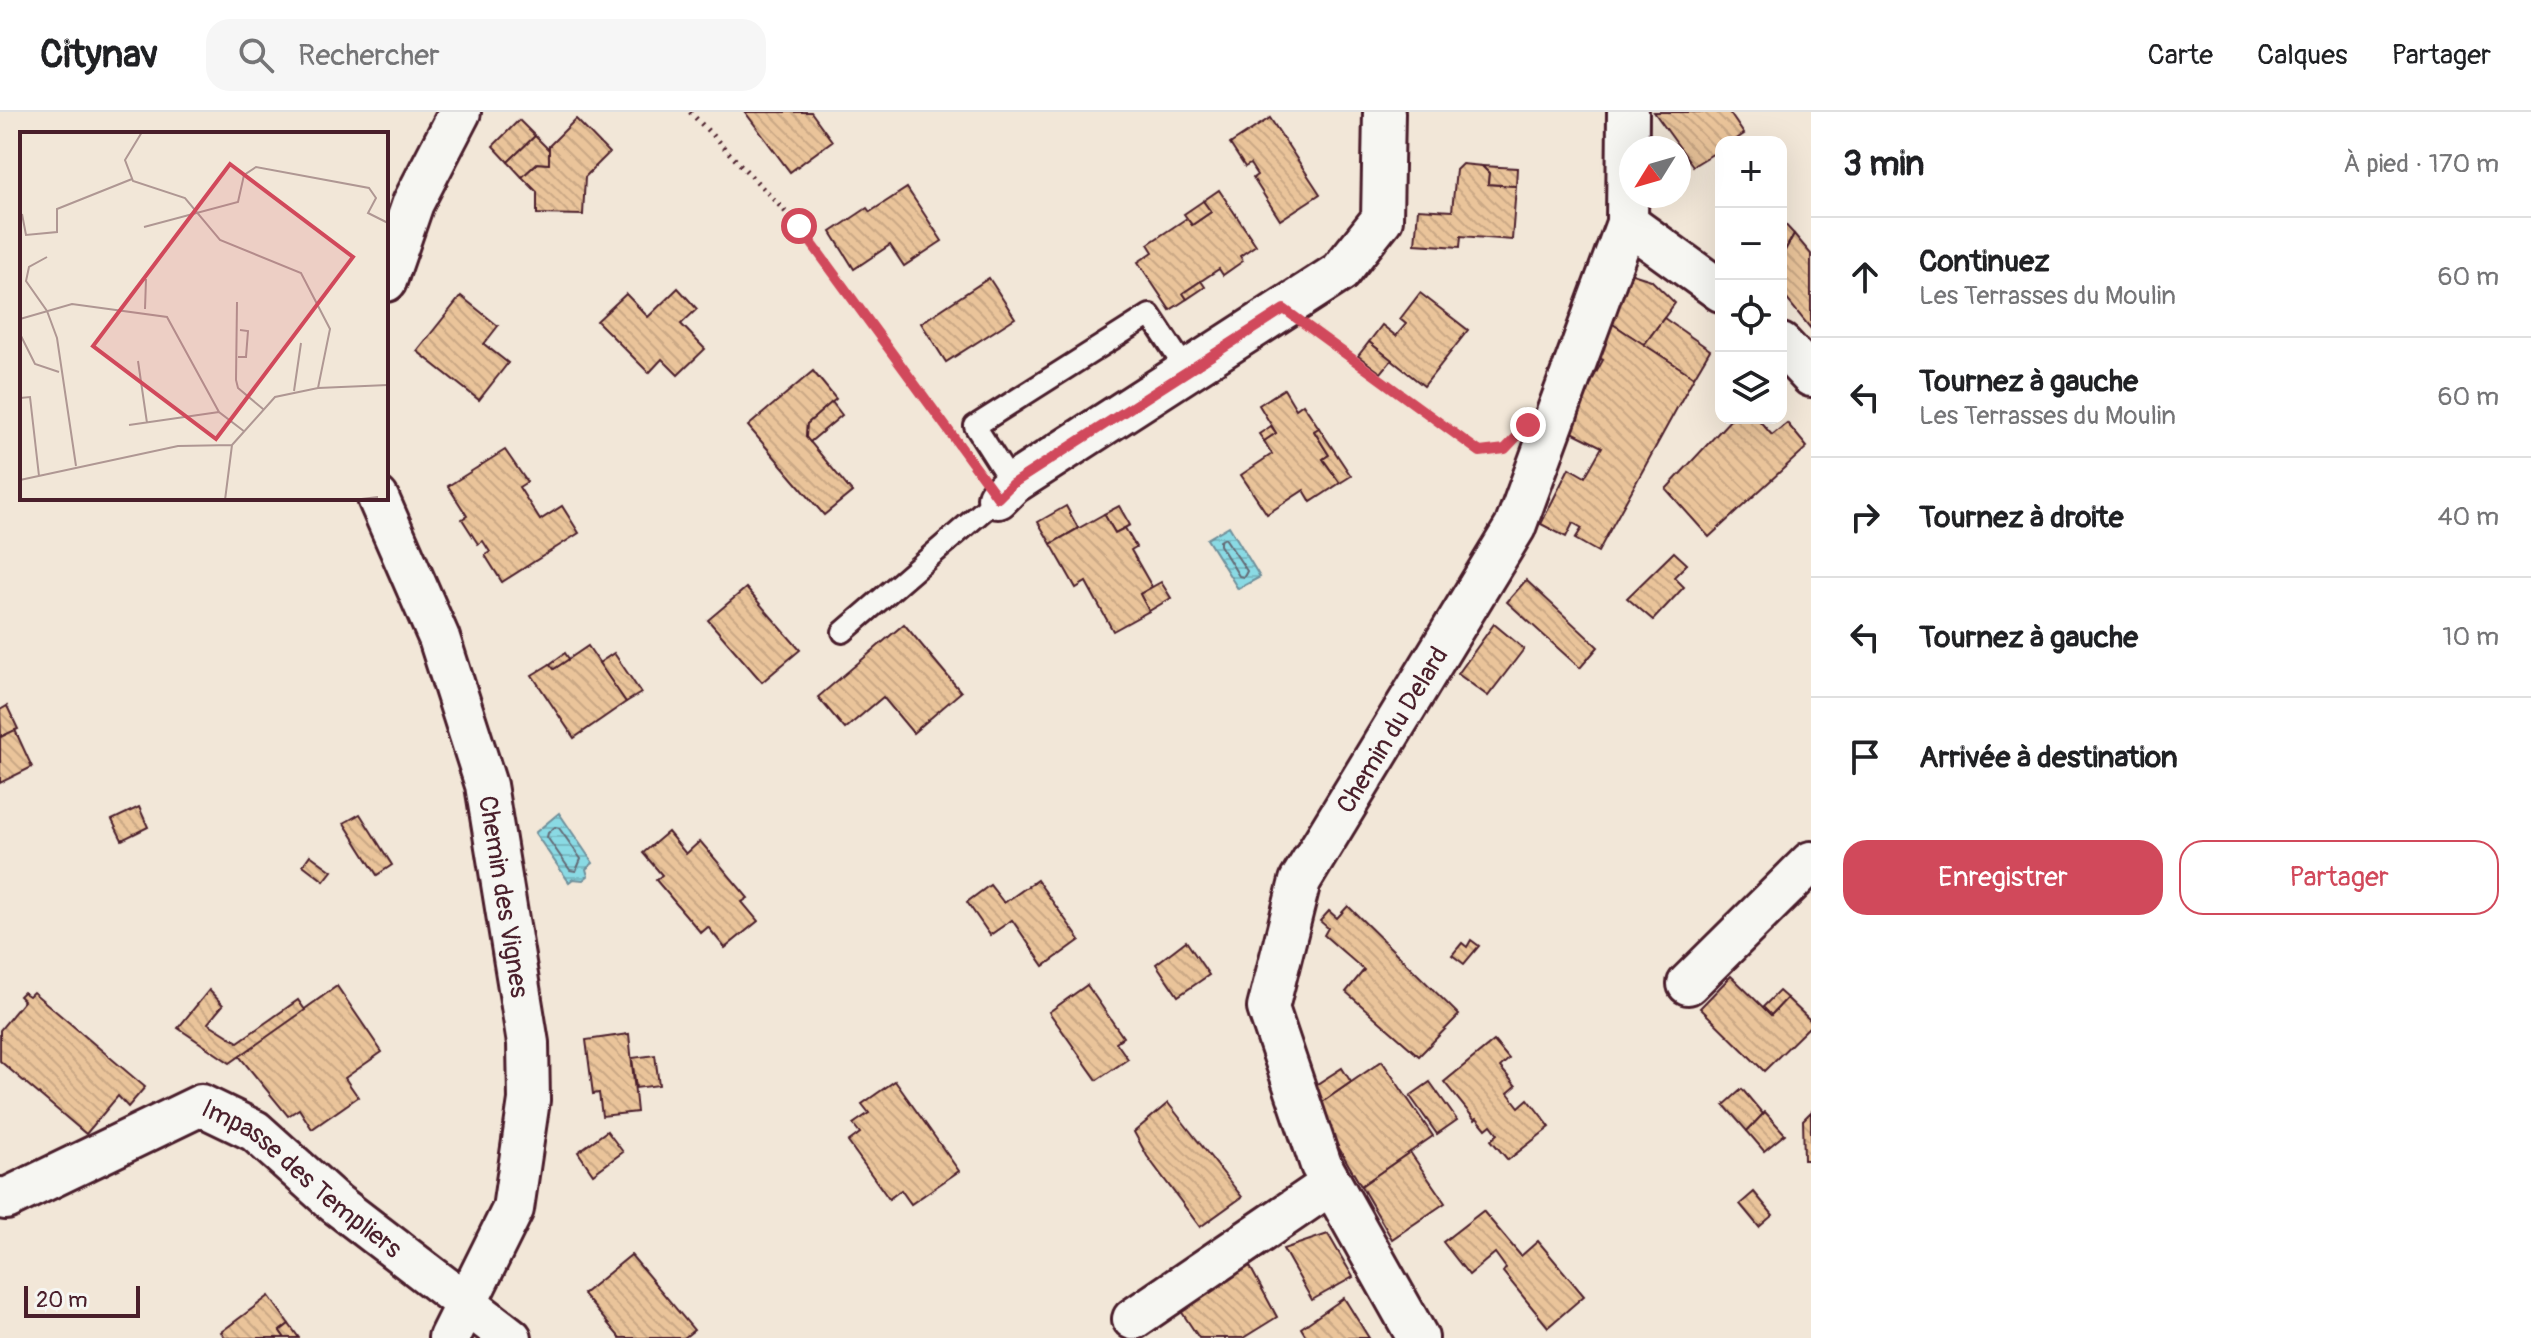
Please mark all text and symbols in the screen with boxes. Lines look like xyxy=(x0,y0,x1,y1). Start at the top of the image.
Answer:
search box xyxy=(206,19,766,91)
text: Citynav xyxy=(40,31,158,79)
icon: search xyxy=(234,33,278,77)
text: Rechercher xyxy=(298,37,440,74)
text: Carte xyxy=(2148,38,2213,73)
text: Calques xyxy=(2257,38,2347,73)
text: Partager xyxy=(2391,38,2491,73)
inset map xyxy=(20,132,388,500)
north arrow xyxy=(1619,136,1691,208)
map controls xyxy=(1715,136,1787,424)
button: + xyxy=(1715,136,1787,208)
text: 3 min xyxy=(1843,143,1925,186)
text: À pied · 170 m xyxy=(2343,148,2499,180)
route start xyxy=(781,208,817,244)
button: − xyxy=(1715,208,1787,280)
text: Continuez xyxy=(1919,243,2050,280)
icon: ahead xyxy=(1843,255,1887,299)
text: 60 m xyxy=(2437,261,2499,293)
button: locate xyxy=(1715,280,1787,352)
text: Les Terrasses du Moulin xyxy=(1919,280,2176,312)
button: layers xyxy=(1715,352,1787,424)
text: Tournez à gauche xyxy=(1919,363,2138,400)
icon: left xyxy=(1843,375,1887,419)
text: 60 m xyxy=(2437,381,2499,413)
text: Les Terrasses du Moulin xyxy=(1919,400,2176,432)
route end xyxy=(1510,407,1546,443)
icon: right xyxy=(1843,495,1887,539)
text: Tournez à droite xyxy=(1919,499,2123,536)
text: 40 m xyxy=(2437,501,2499,533)
icon: left xyxy=(1843,615,1887,659)
text: Tournez à gauche xyxy=(1919,619,2138,656)
text: 10 m xyxy=(2442,621,2499,653)
street label: Chemin du Delard xyxy=(1330,641,1455,819)
icon: arrive xyxy=(1843,735,1887,779)
text: Arrivée à destination xyxy=(1919,739,2178,776)
street label: Chemin des Vignes xyxy=(471,793,535,1000)
button: Enregistrer xyxy=(1843,840,2163,915)
button: Partager xyxy=(2179,840,2499,915)
street label: Impasse des Templiers xyxy=(196,1093,408,1266)
scale bar xyxy=(24,1282,140,1318)
text: 20 m xyxy=(36,1286,88,1314)

